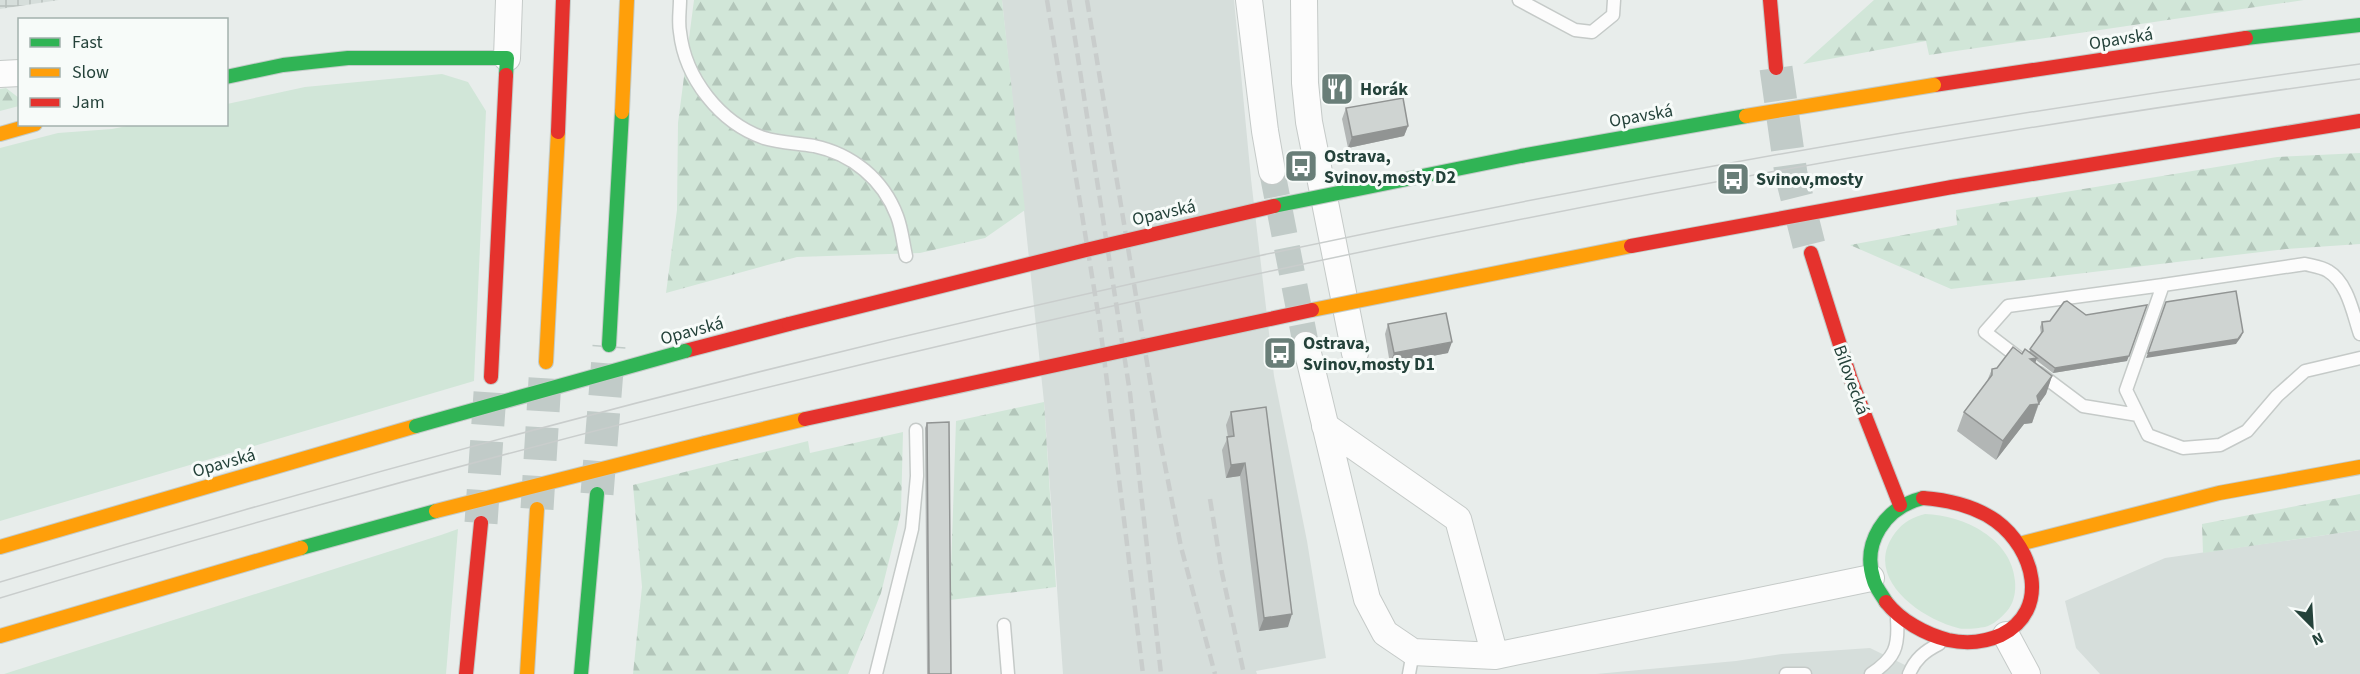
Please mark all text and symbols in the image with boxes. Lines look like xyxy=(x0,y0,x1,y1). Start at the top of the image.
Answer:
legend xyxy=(18,18,228,126)
street label: Opavská xyxy=(2087,22,2155,56)
text: Fast xyxy=(72,30,103,55)
text: Slow xyxy=(72,60,109,85)
restaurant icon: Horák xyxy=(1319,71,1355,107)
place label: Horák xyxy=(1360,77,1408,102)
text: Jam xyxy=(72,90,105,115)
street label: Opavská xyxy=(1607,98,1675,134)
place label: Ostrava, Svinov,mosty D2 xyxy=(1324,144,1456,190)
bus stop icon: Ostrava, Svinov,mosty D2 xyxy=(1283,148,1319,184)
bus stop icon: Svinov,mosty xyxy=(1715,161,1751,197)
place label: Svinov,mosty xyxy=(1756,167,1864,192)
street label: Opavská xyxy=(1130,194,1198,232)
street label: Opavská xyxy=(658,311,726,351)
place label: Ostrava, Svinov,mosty D1 xyxy=(1303,331,1435,377)
bus stop icon: Ostrava, Svinov,mosty D1 xyxy=(1262,335,1298,371)
street label: Bílovecká xyxy=(1827,342,1875,418)
street label: Opavská xyxy=(190,442,258,484)
north arrow xyxy=(2282,596,2342,656)
text: N xyxy=(2308,627,2327,651)

